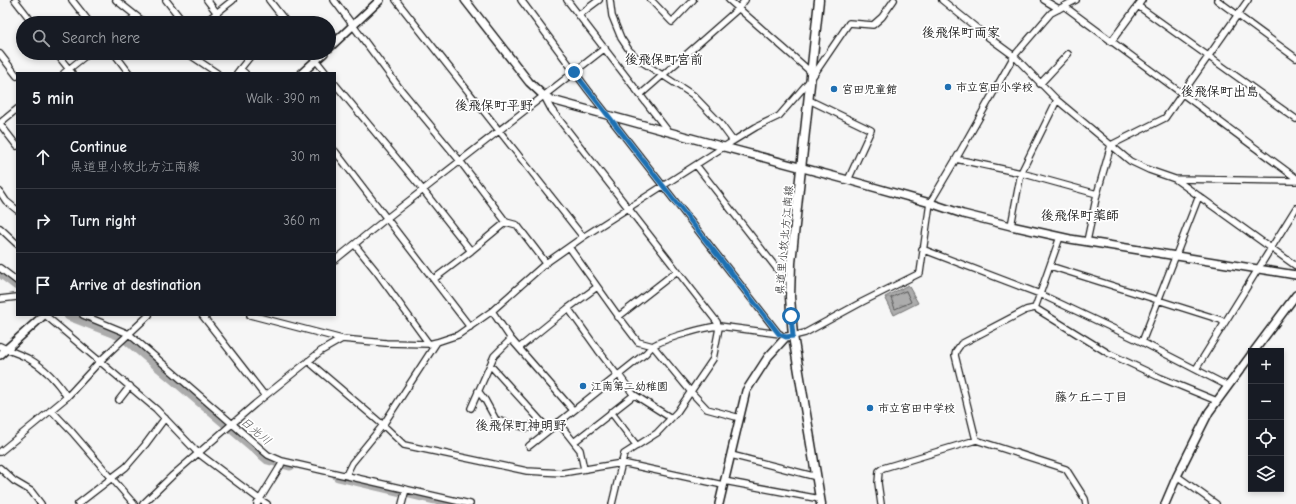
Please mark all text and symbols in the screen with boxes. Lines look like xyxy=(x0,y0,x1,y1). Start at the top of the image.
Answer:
search box xyxy=(16,16,336,60)
district label: 後飛保町両家 xyxy=(922,25,1000,40)
icon: search xyxy=(30,27,52,49)
text: Search here xyxy=(62,29,140,47)
district label: 後飛保町宮前 xyxy=(625,52,703,67)
route end xyxy=(565,63,583,81)
place label: 市立宮田小学校 xyxy=(956,81,1033,94)
marker: 市立宮田小学校 xyxy=(943,82,953,92)
place label: 宮田児童館 xyxy=(842,83,897,96)
marker: 宮田児童館 xyxy=(829,84,839,94)
district label: 後飛保町出島 xyxy=(1181,84,1259,99)
text: 5 min xyxy=(32,89,74,108)
text: Walk · 390 m xyxy=(246,91,320,106)
district label: 後飛保町平野 xyxy=(455,98,533,113)
text: Continue xyxy=(70,138,127,156)
icon: ahead xyxy=(32,146,54,168)
text: 30 m xyxy=(290,149,320,164)
text: 県道里小牧北方江南線 xyxy=(70,159,200,174)
street label: 県道里小牧北方江南線 xyxy=(773,185,796,295)
district label: 後飛保町薬師 xyxy=(1041,208,1119,223)
icon: right xyxy=(32,210,54,232)
text: Turn right xyxy=(70,212,136,230)
text: 360 m xyxy=(283,213,320,228)
icon: arrive xyxy=(32,274,54,296)
text: Arrive at destination xyxy=(70,276,201,294)
route start xyxy=(782,307,800,325)
map controls xyxy=(1248,348,1284,492)
button: + xyxy=(1248,348,1284,384)
place label: 江南第二幼稚園 xyxy=(591,380,668,393)
marker: 江南第二幼稚園 xyxy=(578,381,588,391)
button: − xyxy=(1248,384,1284,420)
district label: 藤ケ丘二丁目 xyxy=(1055,390,1127,404)
place label: 市立宮田中学校 xyxy=(878,402,955,415)
marker: 市立宮田中学校 xyxy=(865,403,875,413)
water label: 日光川 xyxy=(238,414,274,448)
district label: 後飛保町神明野 xyxy=(475,418,567,433)
button: locate xyxy=(1248,420,1284,456)
button: layers xyxy=(1248,456,1284,492)

